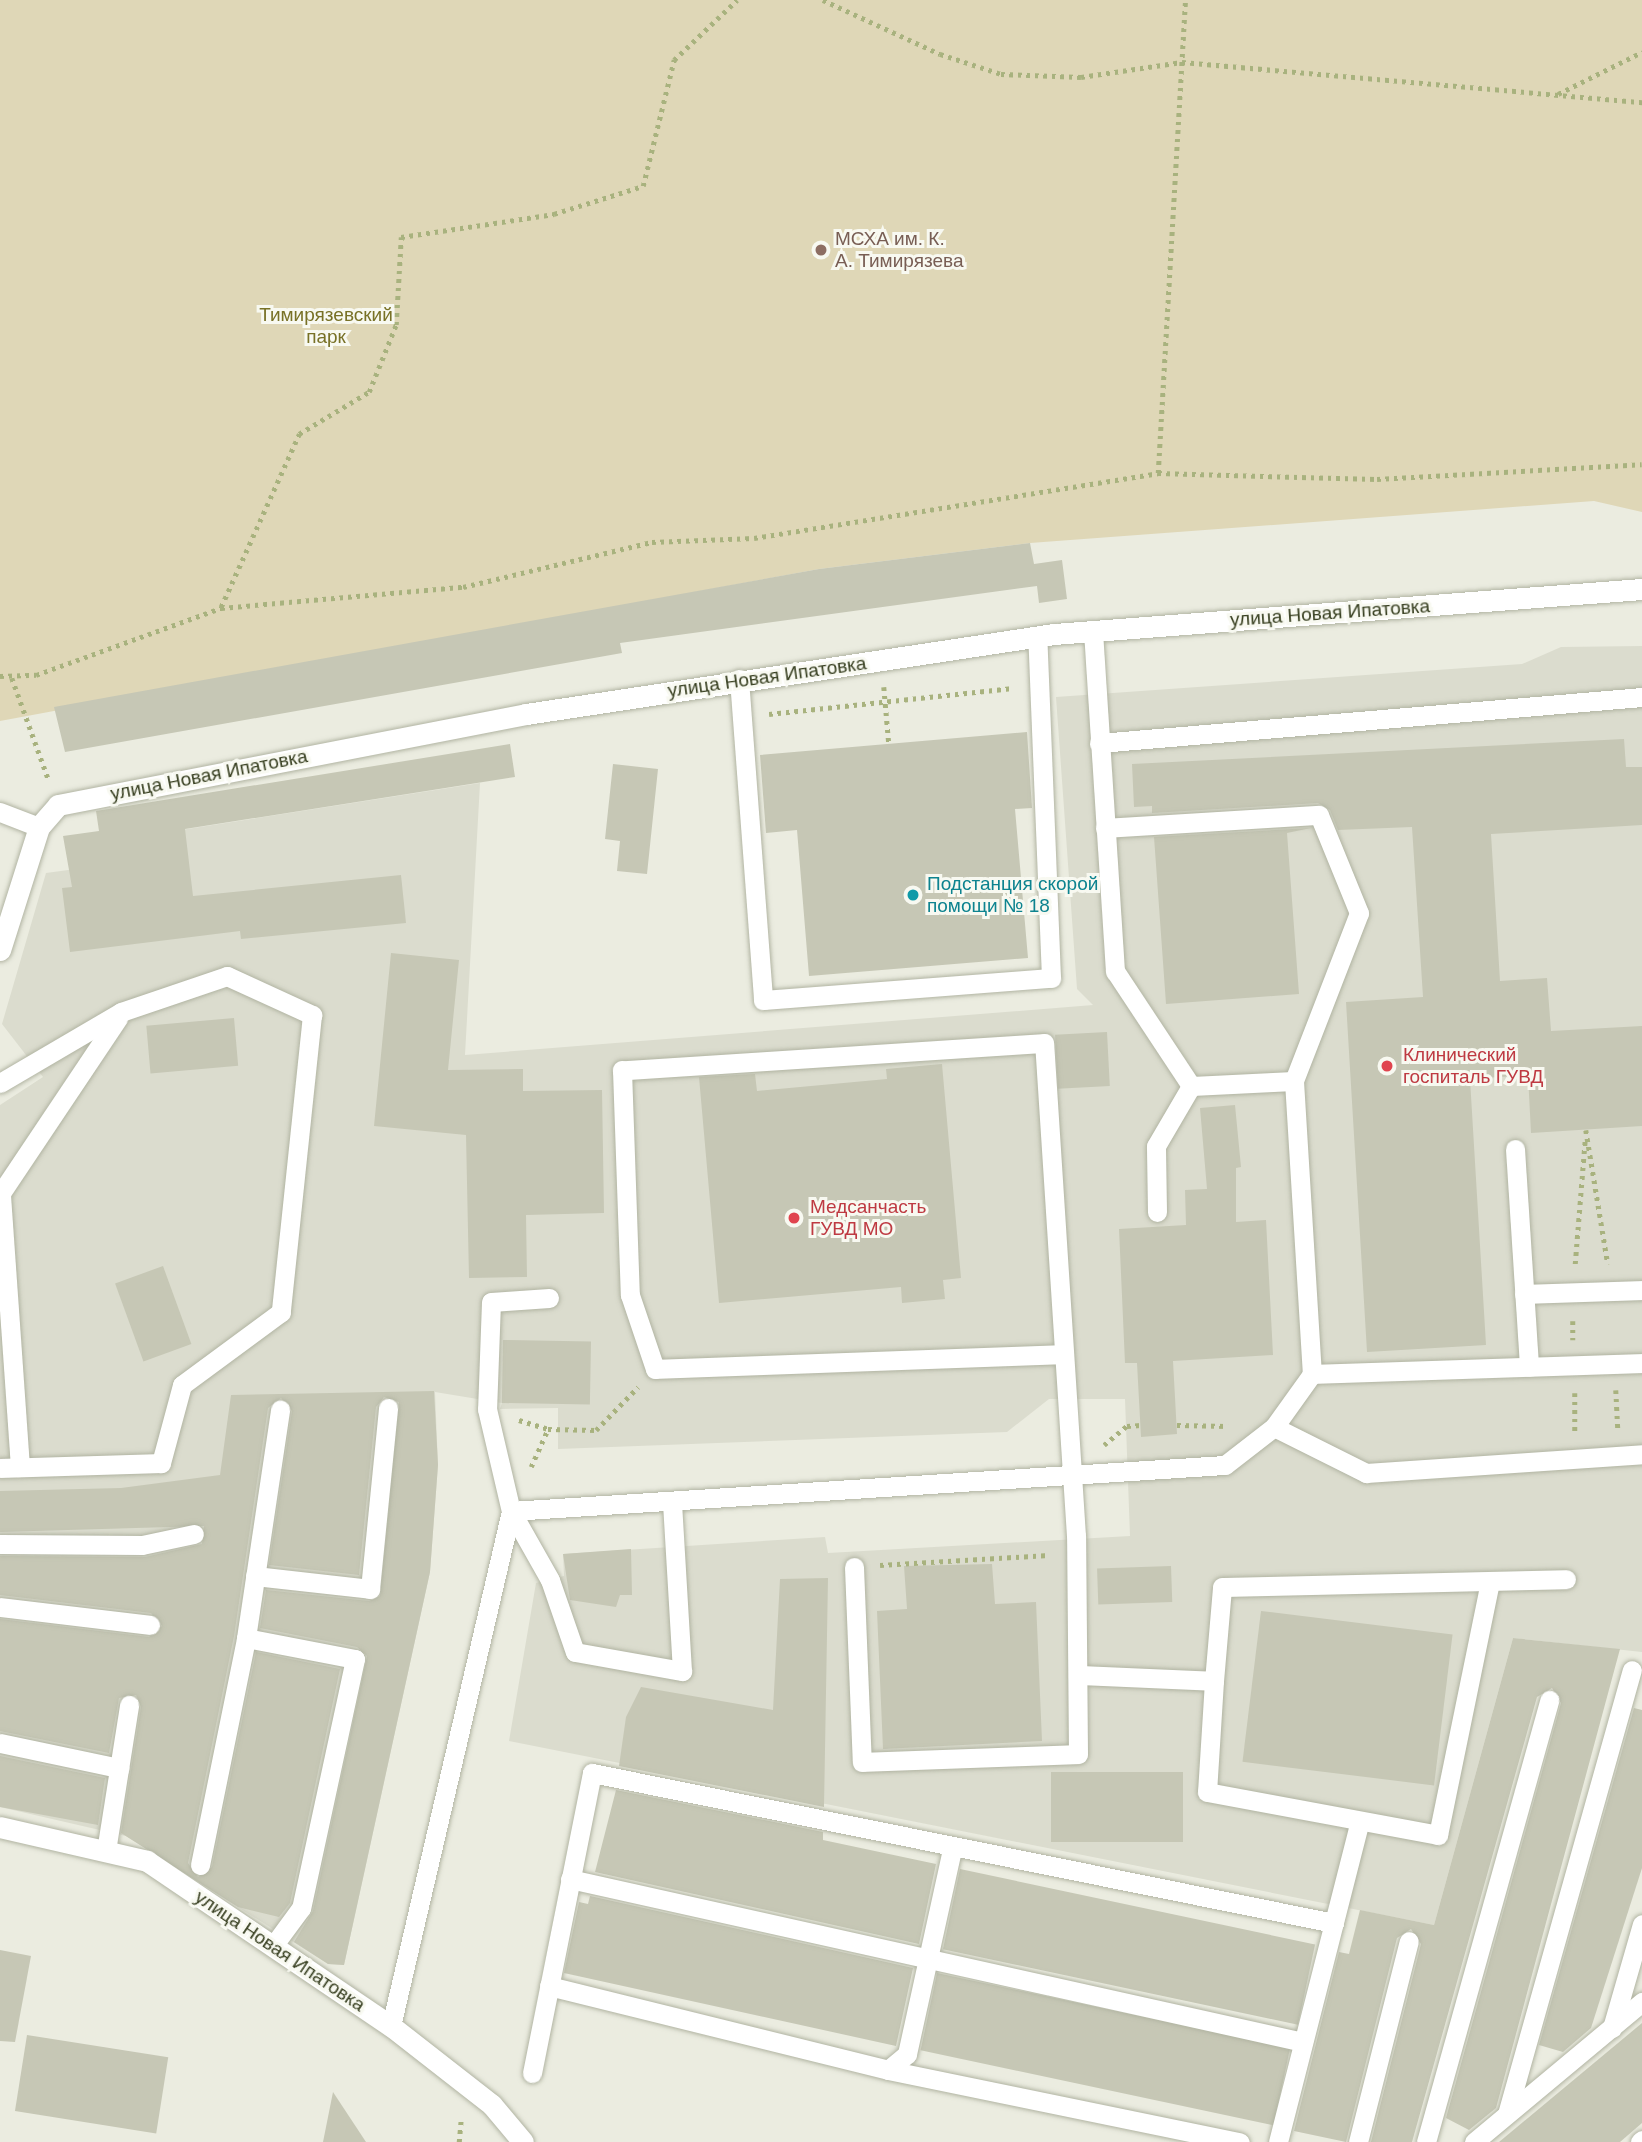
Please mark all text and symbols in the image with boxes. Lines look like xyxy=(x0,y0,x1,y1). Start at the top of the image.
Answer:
place label: МСХА им. К. А. Тимирязева xyxy=(835,228,963,272)
marker: МСХА им. К. А. Тимирязева xyxy=(813,242,829,258)
park label: Тимирязевский парк xyxy=(259,304,393,348)
street label: улица Новая Ипатовка xyxy=(1229,595,1431,631)
street label: улица Новая Ипатовка xyxy=(666,652,868,702)
street label: улица Новая Ипатовка xyxy=(108,745,310,805)
place label: Подстанция скорой помощи № 18 xyxy=(927,873,1098,917)
marker: Подстанция скорой помощи № 18 xyxy=(905,887,921,903)
place label: Клинический госпиталь ГУВД xyxy=(1403,1044,1543,1088)
marker: Клинический госпиталь ГУВД xyxy=(1377,1056,1397,1076)
place label: Медсанчасть ГУВД МО xyxy=(810,1196,926,1240)
marker: Медсанчасть ГУВД МО xyxy=(784,1208,804,1228)
street label: улица Новая Ипатовка xyxy=(191,1886,369,2016)

